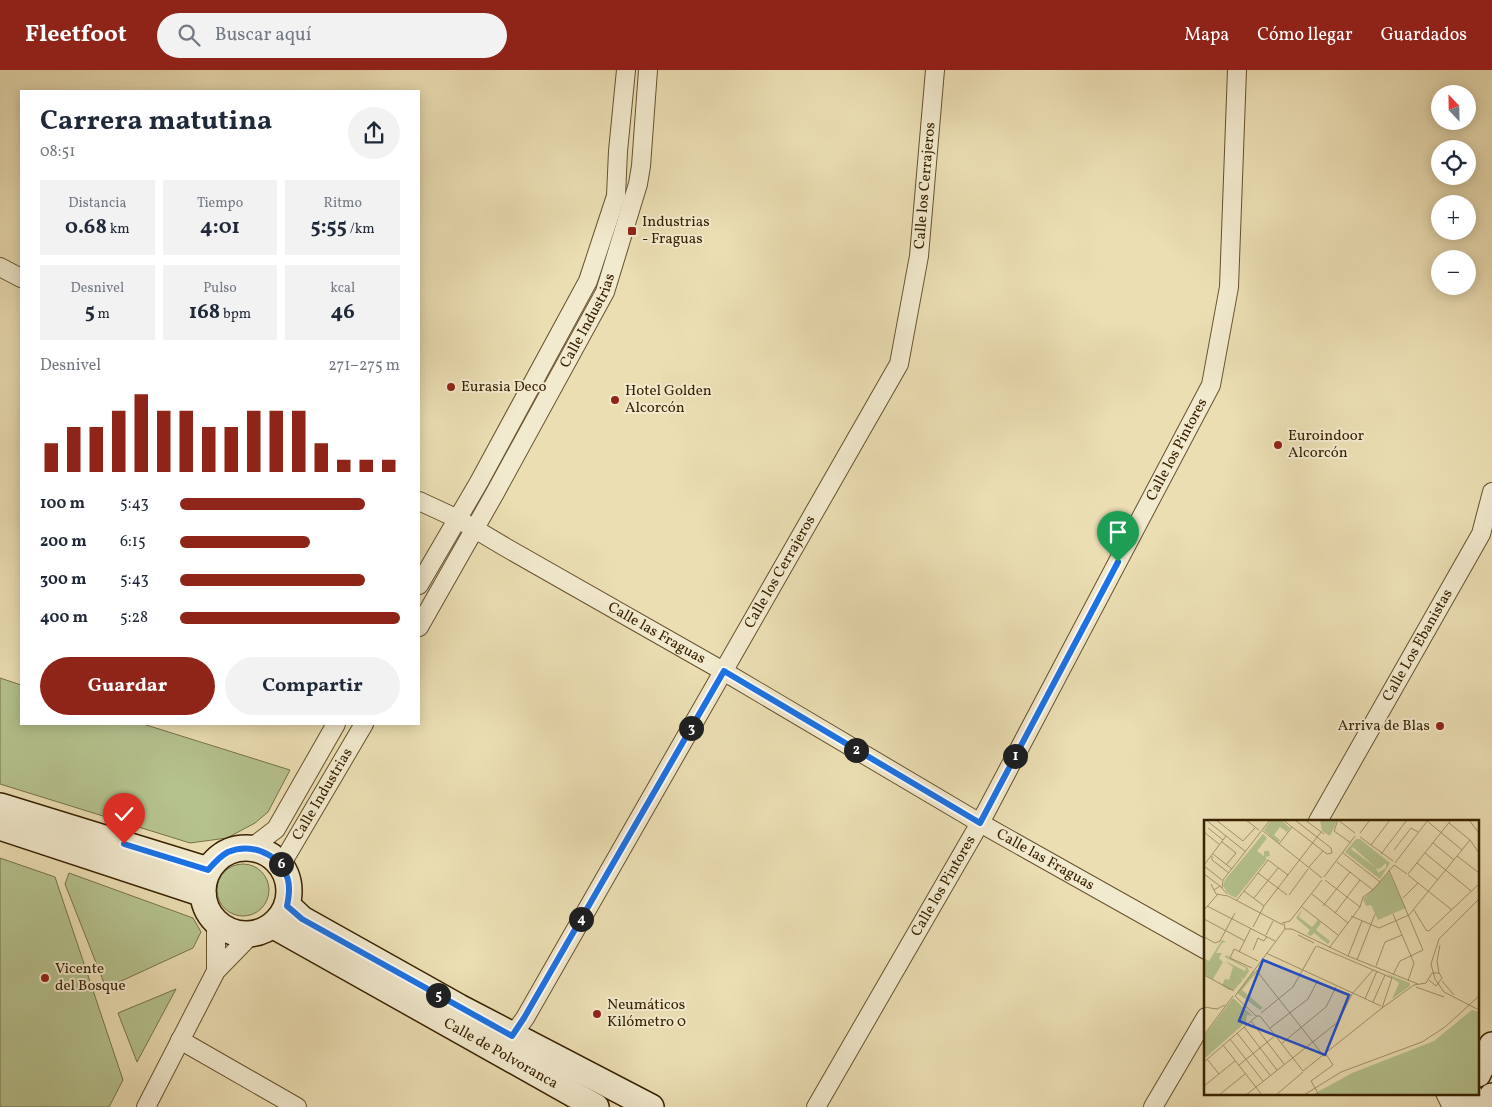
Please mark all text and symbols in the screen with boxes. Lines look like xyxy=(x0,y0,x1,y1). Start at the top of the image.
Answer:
search box xyxy=(157,13,507,58)
text: Fleetfoot xyxy=(25,18,127,52)
icon: search xyxy=(175,21,203,49)
text: Buscar aquí xyxy=(215,22,311,48)
text: Mapa xyxy=(1184,23,1229,48)
text: Cómo llegar xyxy=(1257,23,1353,48)
text: Guardados xyxy=(1381,23,1467,48)
north arrow xyxy=(1431,85,1476,130)
map controls xyxy=(1431,85,1476,295)
text: Carrera matutina xyxy=(40,102,272,141)
button: share xyxy=(348,107,400,159)
street label: Calle los Cerrajeros xyxy=(909,121,941,250)
button: locate xyxy=(1431,140,1476,185)
text: 08:51 xyxy=(40,141,75,163)
text: Distancia xyxy=(68,194,126,213)
text: Tiempo xyxy=(197,194,243,213)
text: Ritmo xyxy=(323,194,362,213)
button: + xyxy=(1431,195,1476,240)
place label: Industrias - Fraguas xyxy=(642,212,710,250)
text: 0.68 xyxy=(65,213,107,242)
text: 4:01 xyxy=(200,213,240,242)
text: 5:55 xyxy=(311,213,347,242)
text: km xyxy=(107,220,130,239)
text: /km xyxy=(347,220,375,239)
marker: Industrias - Fraguas xyxy=(626,225,638,237)
button: − xyxy=(1431,250,1476,295)
street label: Calle Industrias xyxy=(555,271,621,372)
text: Desnivel xyxy=(71,279,124,298)
text: Pulso xyxy=(203,279,237,298)
text: kcal xyxy=(330,279,355,298)
text: 5 xyxy=(85,298,95,327)
text: 168 xyxy=(189,298,220,327)
text: 46 xyxy=(331,298,355,327)
text: m xyxy=(95,305,110,324)
text: bpm xyxy=(220,305,251,324)
text: Desnivel xyxy=(40,355,101,377)
text: 271–275 m xyxy=(328,355,400,377)
place label: Eurasia Deco xyxy=(461,377,546,398)
marker: Eurasia Deco xyxy=(445,381,457,393)
place label: Hotel Golden Alcorcón xyxy=(625,381,712,419)
marker: Hotel Golden Alcorcón xyxy=(609,394,621,406)
street label: Calle los Pintores xyxy=(1141,395,1213,505)
place label: Euroindoor Alcorcón xyxy=(1288,426,1364,464)
marker: Euroindoor Alcorcón xyxy=(1272,439,1284,451)
text: 100 m xyxy=(40,493,85,515)
text: 5:43 xyxy=(120,493,149,515)
street label: Calle los Cerrajeros xyxy=(739,511,821,633)
pin xyxy=(1097,511,1139,562)
icon: arrive xyxy=(1104,518,1132,546)
text: 200 m xyxy=(40,531,87,553)
text: 6:15 xyxy=(120,531,146,553)
text: 300 m xyxy=(40,569,86,591)
text: 5:43 xyxy=(120,569,149,591)
street label: Calle Los Ebanistas xyxy=(1378,585,1458,705)
street label: Calle las Fraguas xyxy=(604,597,709,669)
text: 400 m xyxy=(40,607,88,629)
text: 5:28 xyxy=(120,607,148,629)
button: Guardar xyxy=(40,657,215,715)
button: Compartir xyxy=(225,657,400,715)
pin: 3 xyxy=(678,716,704,740)
place label: Arriva de Blas xyxy=(1338,716,1430,737)
text: 3 xyxy=(688,719,695,738)
marker: Arriva de Blas xyxy=(1434,720,1446,732)
pin: 2 xyxy=(844,738,868,762)
text: 2 xyxy=(853,741,860,760)
street label: Calle Industrias xyxy=(287,744,358,844)
pin: 1 xyxy=(1002,744,1028,768)
text: 1 xyxy=(1013,747,1018,766)
pin xyxy=(103,793,145,844)
icon: check xyxy=(110,800,138,828)
inset map xyxy=(1204,820,1480,1094)
street label: Calle las Fraguas xyxy=(992,824,1098,896)
street label: Calle los Pintores xyxy=(906,832,981,941)
pin: 6 xyxy=(268,852,294,876)
text: 6 xyxy=(278,855,285,874)
pin: 4 xyxy=(568,906,594,932)
text: 4 xyxy=(577,910,586,929)
place label: Vicente del Bosque xyxy=(55,959,126,997)
marker: Vicente del Bosque xyxy=(39,972,51,984)
pin: 5 xyxy=(426,982,450,1008)
text: 5 xyxy=(435,986,442,1005)
place label: Neumáticos Kilómetro 0 xyxy=(607,995,686,1033)
marker: Neumáticos Kilómetro 0 xyxy=(591,1008,603,1020)
street label: Calle de Polvoranca xyxy=(439,1013,562,1094)

